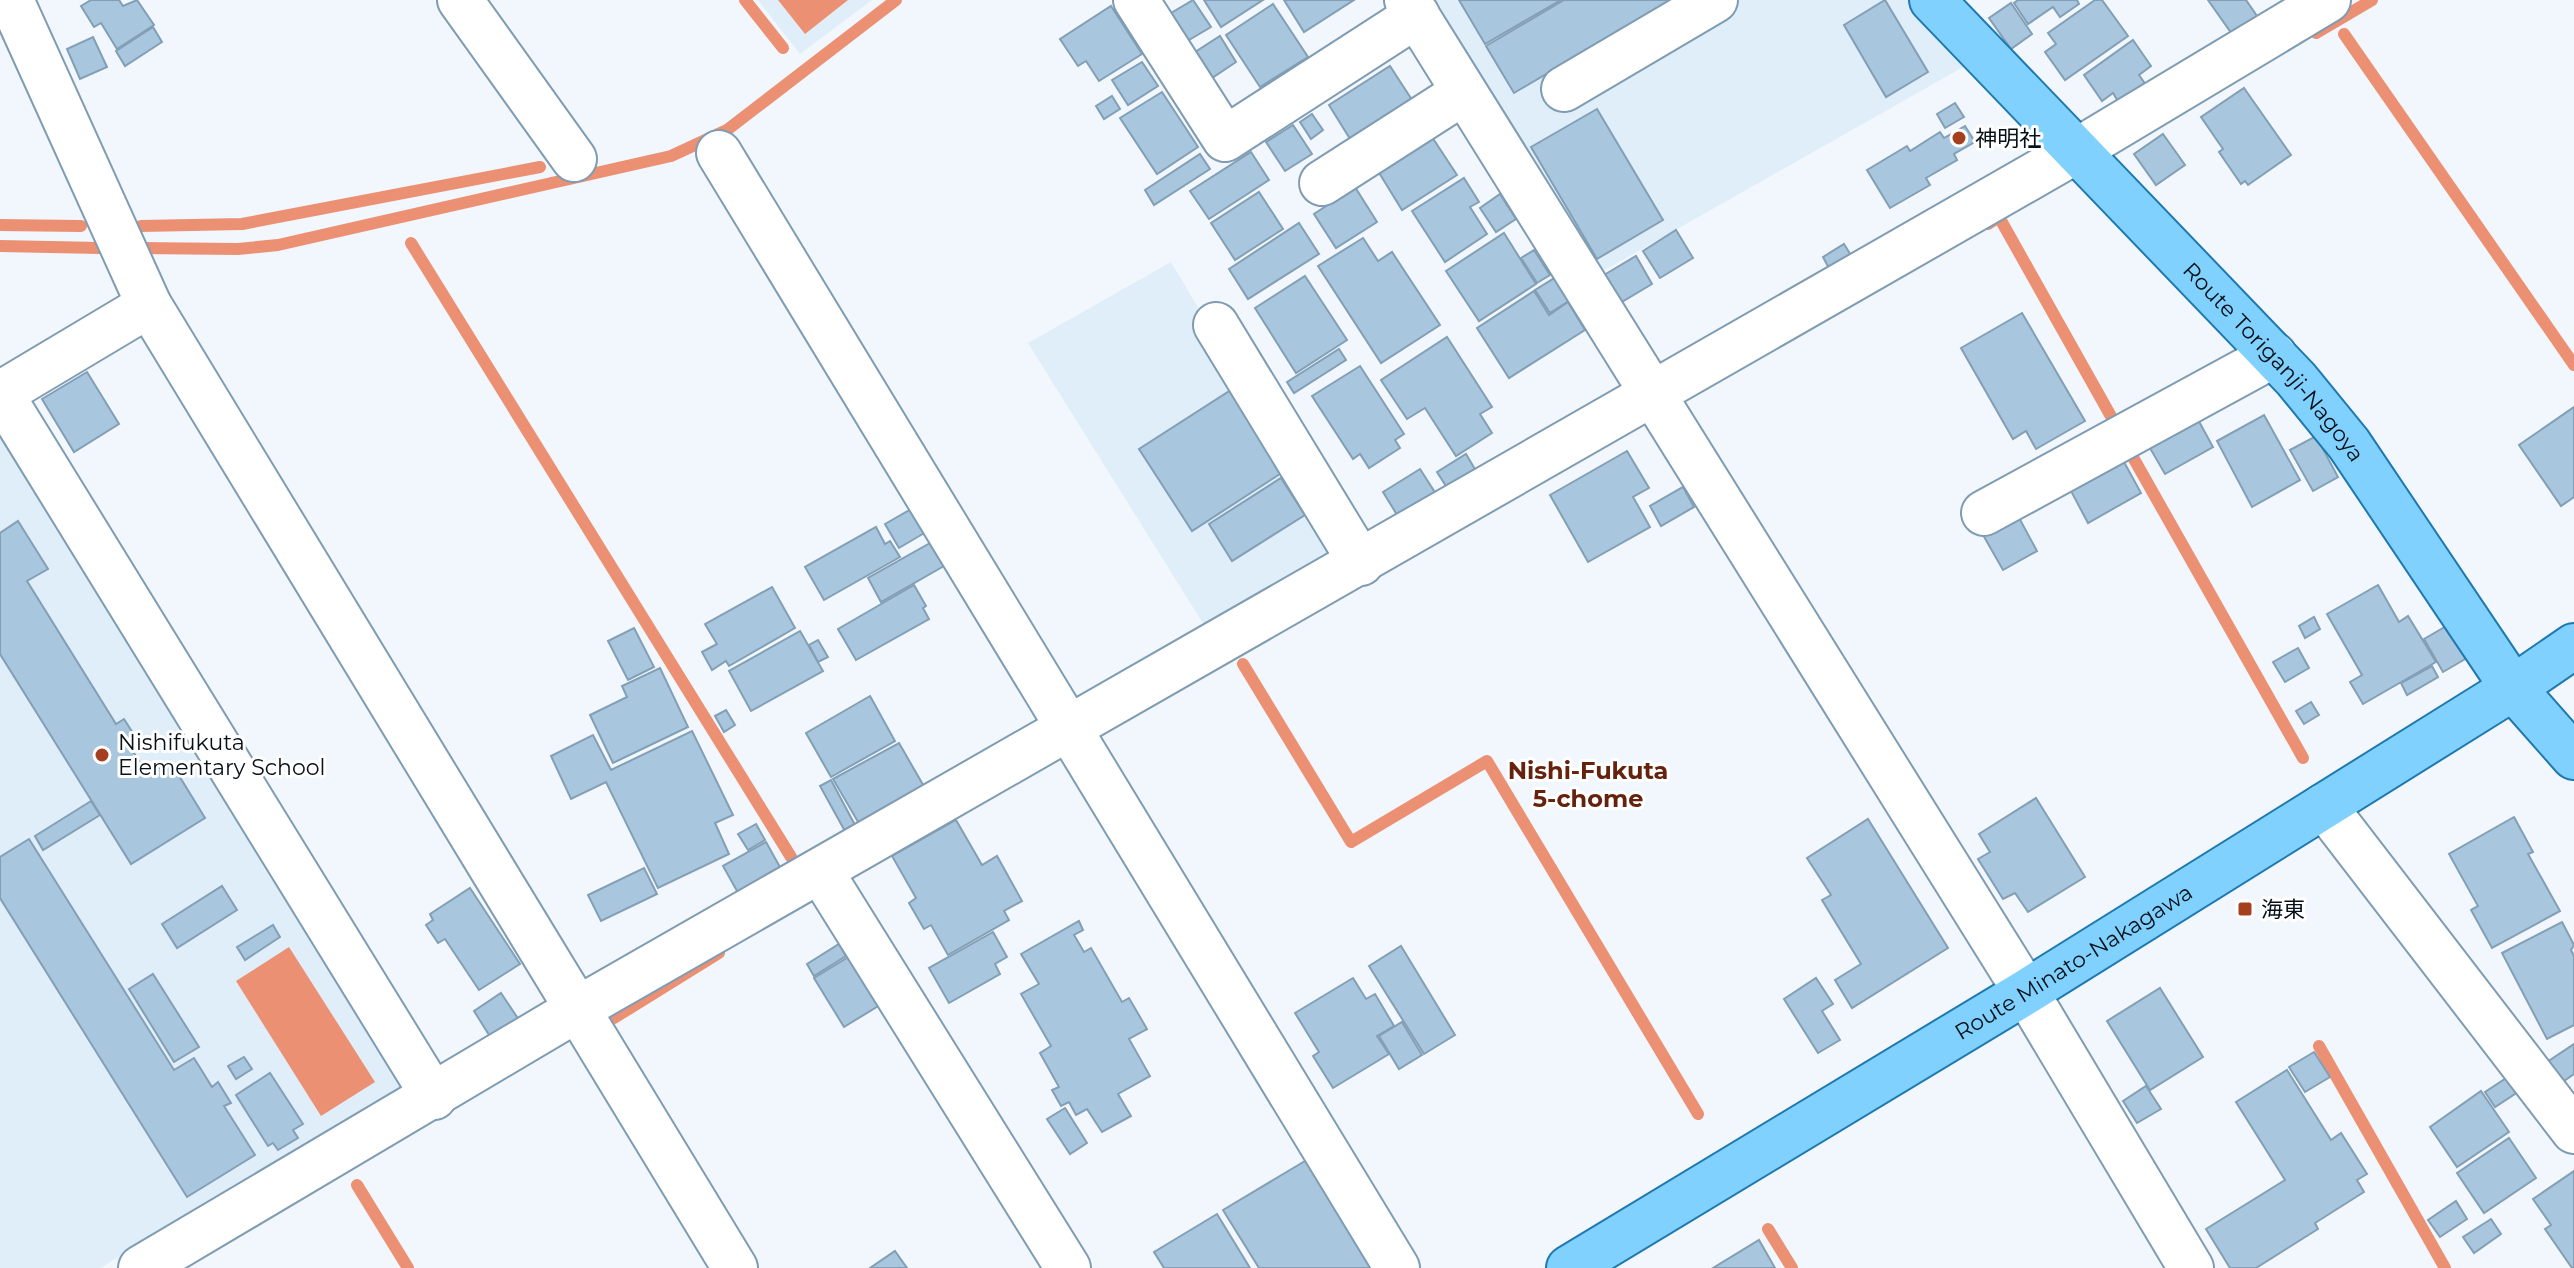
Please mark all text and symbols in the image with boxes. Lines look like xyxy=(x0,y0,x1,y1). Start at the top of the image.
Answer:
place label: 神明社 xyxy=(1975,125,2041,152)
marker: 神明社 xyxy=(1950,129,1968,147)
street label: Route Toriganji-Nagoya xyxy=(2177,256,2370,467)
place label: Nishifukuta Elementary School xyxy=(118,729,325,781)
marker: Nishifukuta Elementary School xyxy=(93,746,111,764)
district label: Nishi-Fukuta 5-chome xyxy=(1508,756,1668,813)
street label: Route Minato-Nakagawa xyxy=(1950,878,2197,1045)
place label: 海東 xyxy=(2261,896,2305,923)
marker: 海東 xyxy=(2236,900,2254,918)

